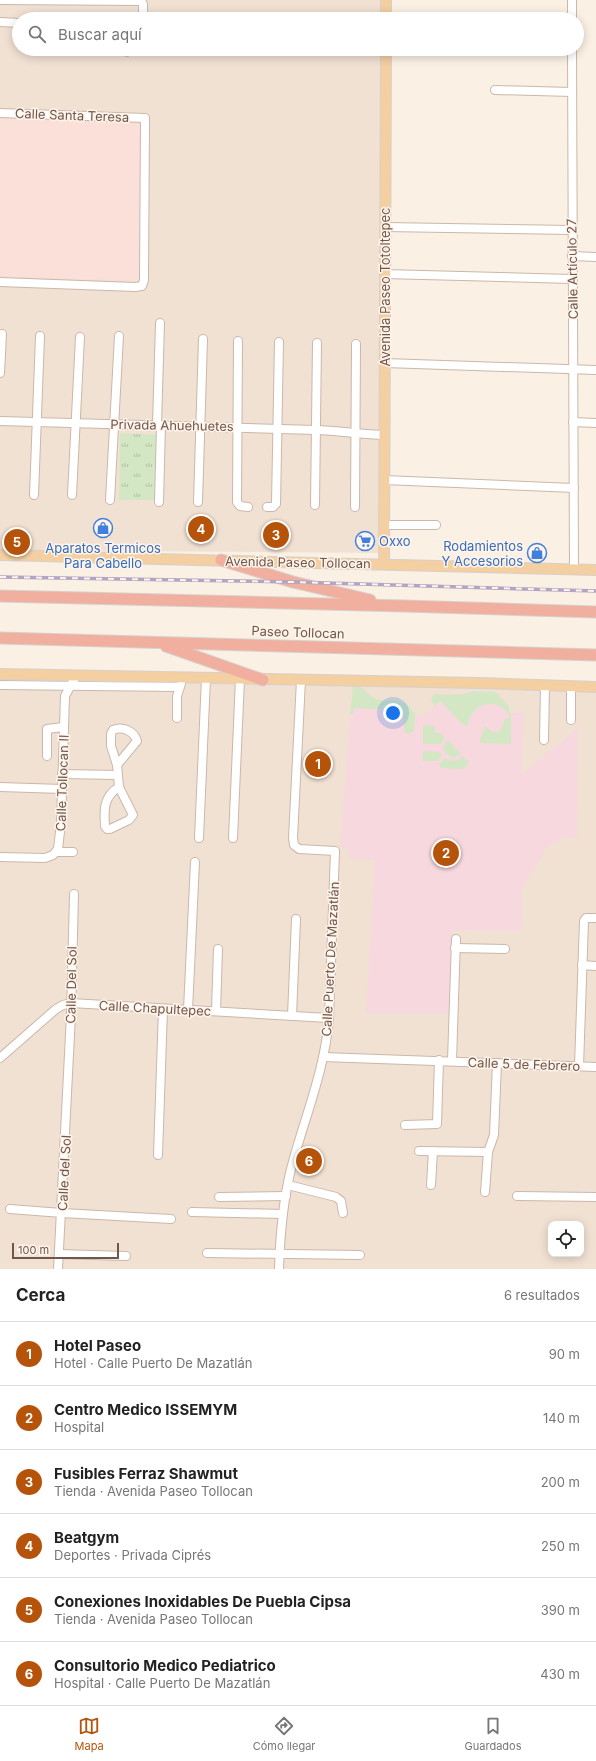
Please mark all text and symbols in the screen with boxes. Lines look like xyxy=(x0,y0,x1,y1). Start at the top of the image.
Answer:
search box xyxy=(12,12,584,56)
icon: search xyxy=(26,23,48,45)
text: Buscar aquí xyxy=(58,25,142,44)
street label: Calle Santa Teresa xyxy=(15,105,129,125)
street label: Avenida Paseo Totoltepec xyxy=(377,207,393,367)
street label: Calle Artículo 27 xyxy=(563,218,581,320)
street label: Privada Ahuehuetes xyxy=(110,416,234,434)
pin: 4 xyxy=(188,514,214,544)
shop icon: Aparatos Termicos Para Cabello xyxy=(92,517,114,539)
pin: 3 xyxy=(263,520,289,550)
pin: 5 xyxy=(4,527,30,557)
supermarket icon: Oxxo xyxy=(354,530,376,552)
place label: Oxxo xyxy=(379,533,411,549)
place label: Rodamientos Y Accesorios xyxy=(442,538,523,569)
place label: Aparatos Termicos Para Cabello xyxy=(45,540,161,571)
shop icon: Rodamientos Y Accesorios xyxy=(526,542,548,564)
street label: Avenida Paseo Tollocan xyxy=(225,553,371,571)
street label: Paseo Tollocan xyxy=(251,622,345,642)
your location xyxy=(383,703,403,723)
street label: Calle Tollocan II xyxy=(52,734,72,832)
pin: 1 xyxy=(305,749,331,779)
pin: 2 xyxy=(433,838,459,868)
street label: Calle Puerto De Mazatlán xyxy=(318,881,342,1037)
street label: Calle Del Sol xyxy=(62,946,80,1024)
street label: Calle Chapultepec xyxy=(98,997,212,1019)
street label: Calle 5 de Febrero xyxy=(467,1054,581,1074)
street label: Calle del Sol xyxy=(54,1135,74,1211)
pin: 6 xyxy=(296,1146,322,1176)
map controls xyxy=(548,1221,584,1257)
button: locate xyxy=(548,1221,584,1257)
scale bar xyxy=(12,1241,119,1260)
text: 100 m xyxy=(18,1243,49,1257)
text: Cerca xyxy=(16,1285,65,1305)
text: 6 resultados xyxy=(504,1287,580,1303)
text: Hotel Paseo xyxy=(54,1336,141,1355)
text: 1 xyxy=(26,1346,32,1362)
text: 90 m xyxy=(549,1346,580,1362)
text: Hotel · Calle Puerto De Mazatlán xyxy=(54,1355,252,1371)
text: Centro Medico ISSEMYM xyxy=(54,1400,237,1419)
text: 2 xyxy=(25,1410,33,1426)
text: 140 m xyxy=(543,1410,580,1426)
text: Hospital xyxy=(54,1419,104,1435)
text: Fusibles Ferraz Shawmut xyxy=(54,1464,238,1483)
text: 3 xyxy=(25,1474,33,1490)
text: 200 m xyxy=(541,1474,580,1490)
text: Tienda · Avenida Paseo Tollocan xyxy=(54,1483,253,1499)
text: Beatgym xyxy=(54,1528,119,1547)
text: 4 xyxy=(25,1538,33,1554)
text: 250 m xyxy=(541,1538,580,1554)
text: Deportes · Privada Ciprés xyxy=(54,1547,211,1563)
text: Conexiones Inoxidables De Puebla Cipsa xyxy=(54,1592,351,1611)
text: 5 xyxy=(25,1602,33,1618)
text: 390 m xyxy=(541,1602,580,1618)
text: Tienda · Avenida Paseo Tollocan xyxy=(54,1611,253,1627)
text: Consultorio Medico Pediatrico xyxy=(54,1656,276,1675)
text: 6 xyxy=(25,1666,33,1682)
text: 430 m xyxy=(540,1666,580,1682)
text: Hospital · Calle Puerto De Mazatlán xyxy=(54,1675,270,1691)
tab: Mapa xyxy=(75,1715,104,1753)
tab: Cómo llegar xyxy=(253,1715,316,1753)
tab: Guardados xyxy=(465,1715,521,1753)

